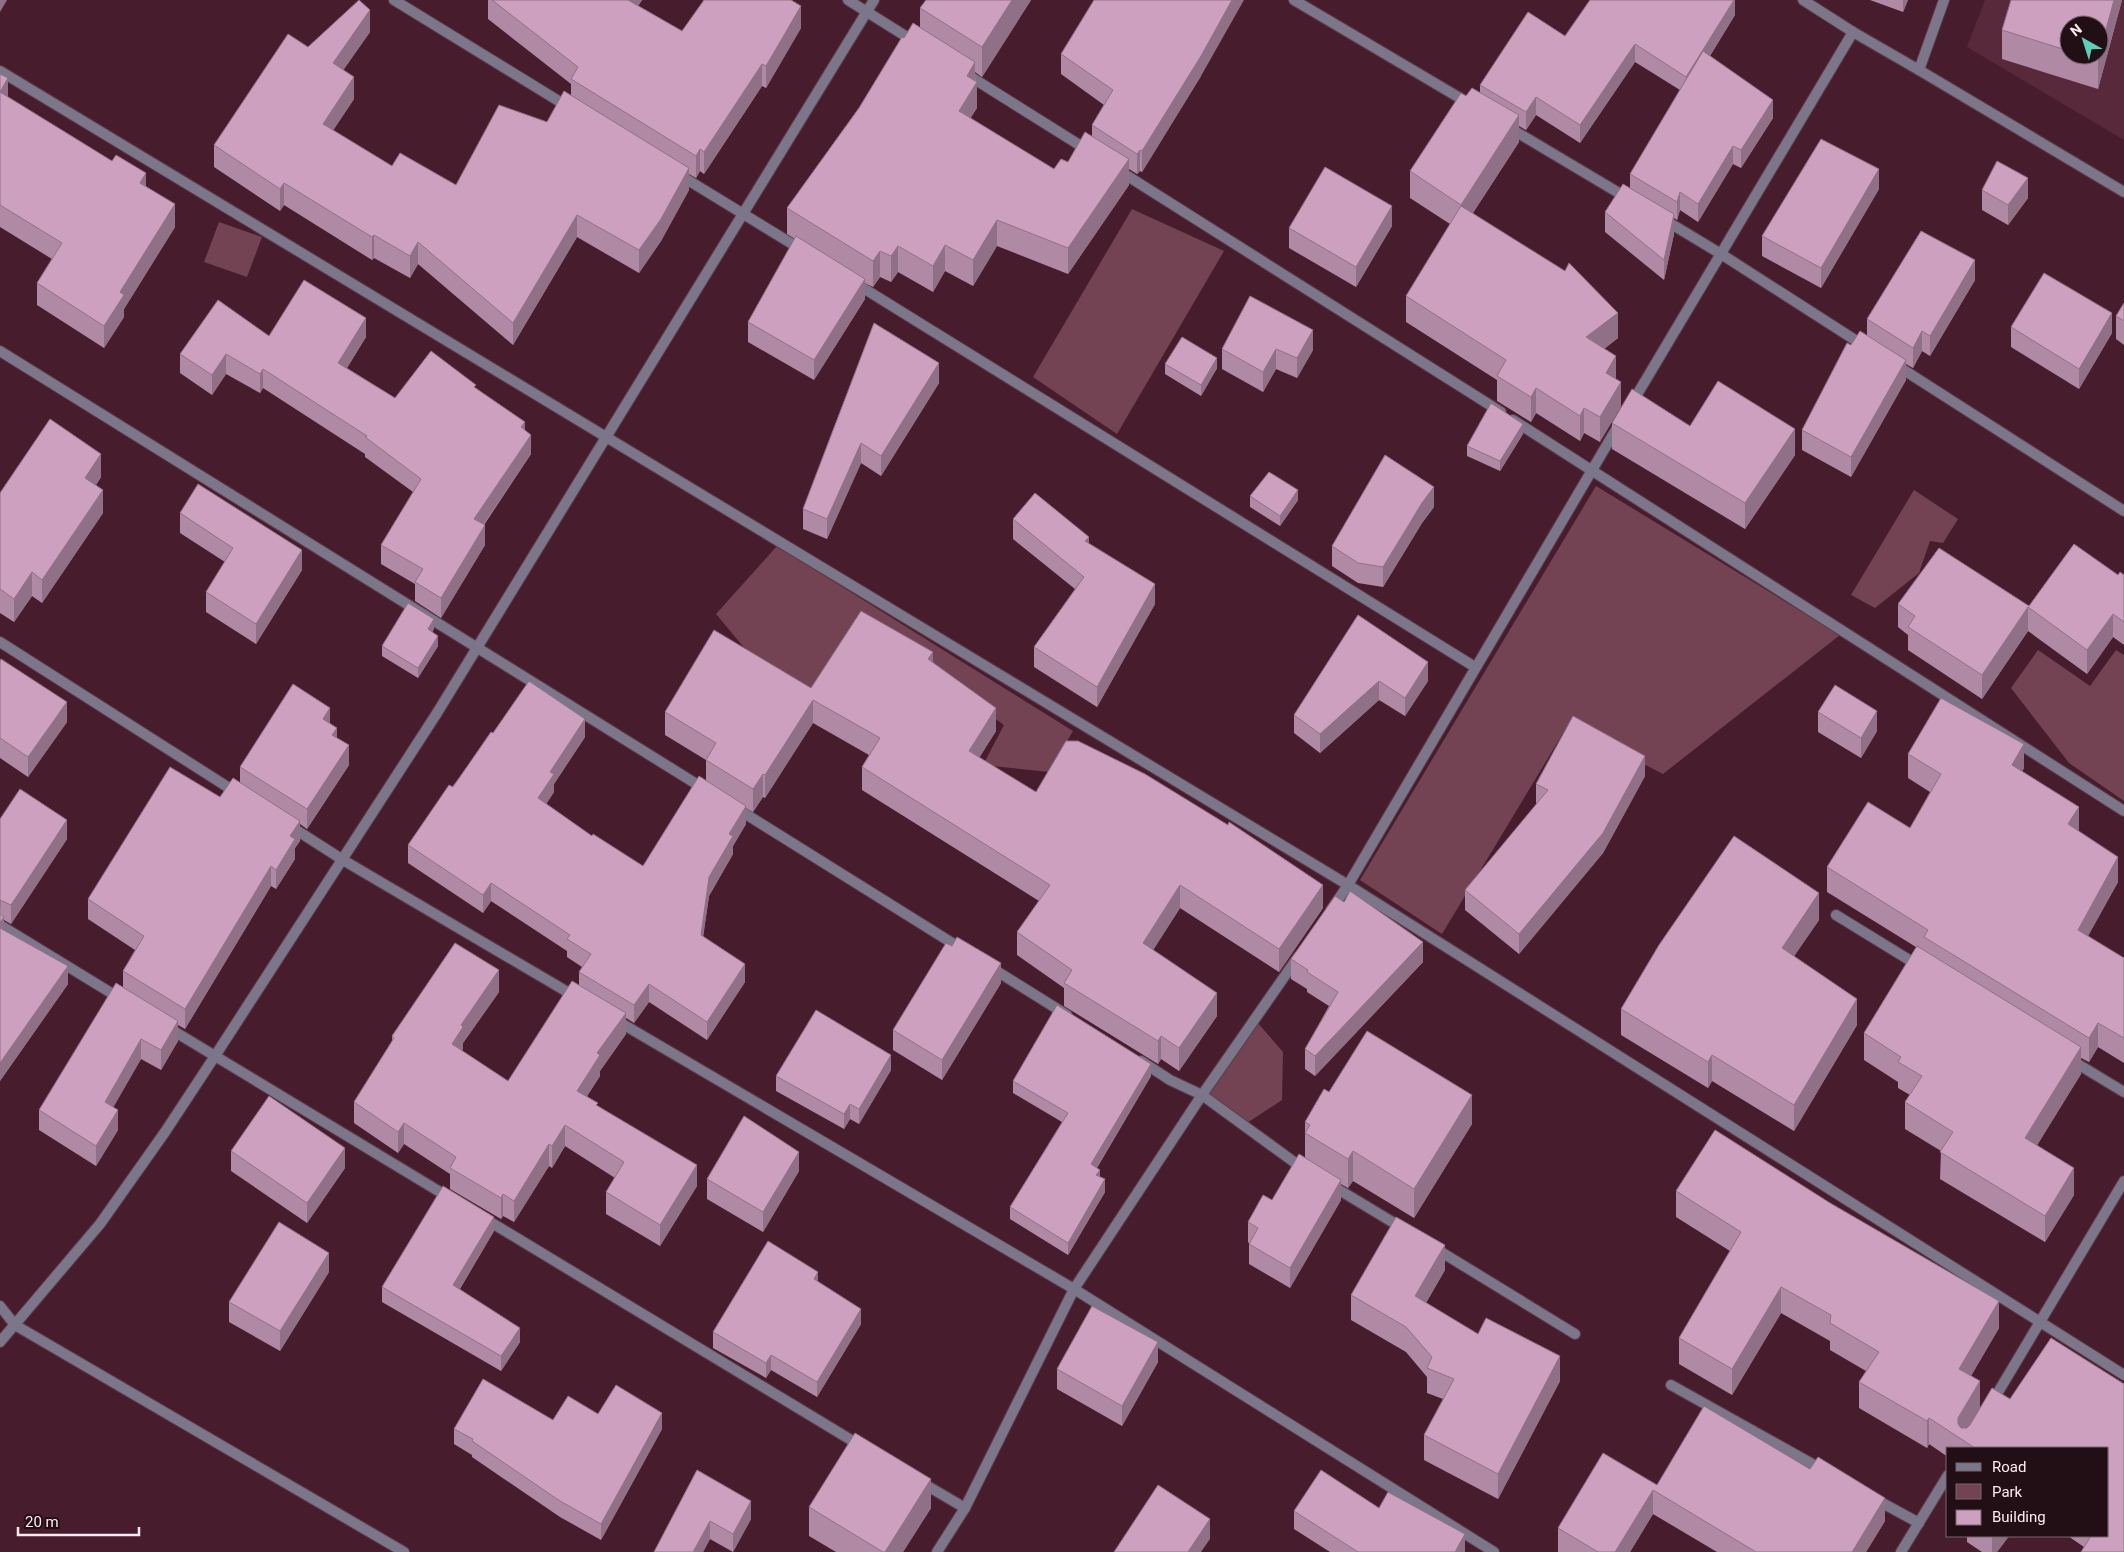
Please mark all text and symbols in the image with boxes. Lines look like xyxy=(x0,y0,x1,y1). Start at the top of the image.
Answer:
north arrow xyxy=(2059,15,2109,65)
text: N xyxy=(2067,21,2085,39)
legend xyxy=(1946,1447,2109,1537)
text: Road xyxy=(1992,1458,2026,1476)
text: Park xyxy=(1992,1483,2023,1501)
scale bar xyxy=(18,1504,139,1536)
text: Building xyxy=(1992,1508,2046,1526)
text: 20 m xyxy=(25,1513,59,1531)

